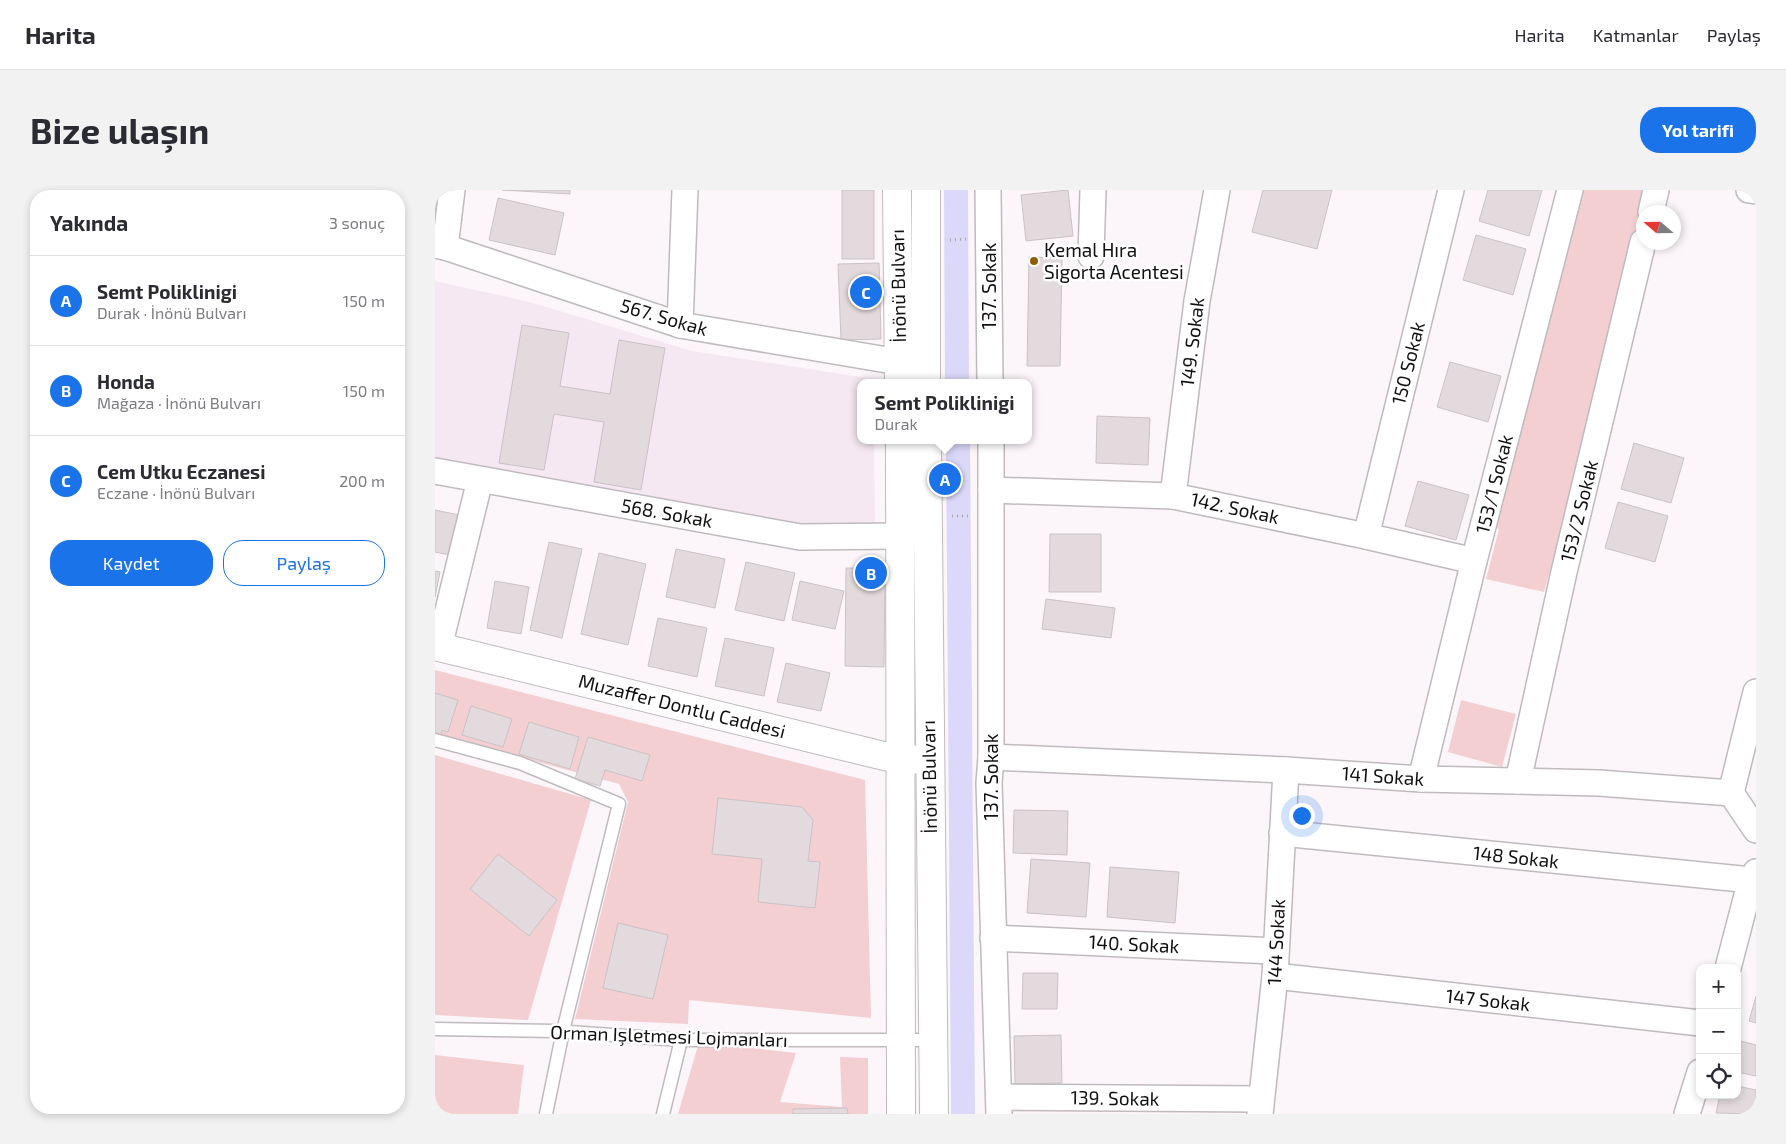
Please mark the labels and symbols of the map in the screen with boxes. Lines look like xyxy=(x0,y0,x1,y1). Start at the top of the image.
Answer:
north arrow xyxy=(1636,205,1681,250)
street label: İnönü Bulvarı xyxy=(885,229,910,343)
place label: Kemal Hıra Sigorta Acentesi xyxy=(1044,238,1184,283)
street label: 137. Sokak xyxy=(977,242,1000,329)
marker: Kemal Hıra Sigorta Acentesi xyxy=(1028,255,1040,267)
pin: C xyxy=(850,273,882,311)
street label: 567. Sokak xyxy=(618,293,711,340)
street label: 149. Sokak xyxy=(1175,296,1208,388)
street label: 150 Sokak xyxy=(1386,319,1429,407)
street label: 153/1 Sokak xyxy=(1470,432,1517,536)
street label: 153/2 Sokak xyxy=(1555,457,1602,564)
pin: A xyxy=(929,460,961,498)
street label: 142. Sokak xyxy=(1189,487,1282,528)
street label: 568. Sokak xyxy=(620,493,715,532)
pin: B xyxy=(855,554,887,592)
street label: Muzaffer Dontlu Caddesi xyxy=(576,669,788,742)
street label: İnönü Bulvarı xyxy=(916,720,941,834)
street label: 137. Sokak xyxy=(979,733,1002,820)
street label: 141 Sokak xyxy=(1341,761,1425,790)
your location xyxy=(1289,803,1315,829)
street label: 148 Sokak xyxy=(1472,841,1560,872)
street label: 144 Sokak xyxy=(1262,898,1289,986)
street label: 140. Sokak xyxy=(1088,930,1180,957)
street label: 147 Sokak xyxy=(1445,984,1532,1015)
street label: Orman Işletmesi Lojmanları xyxy=(550,1020,788,1052)
street label: 139. Sokak xyxy=(1070,1085,1160,1110)

